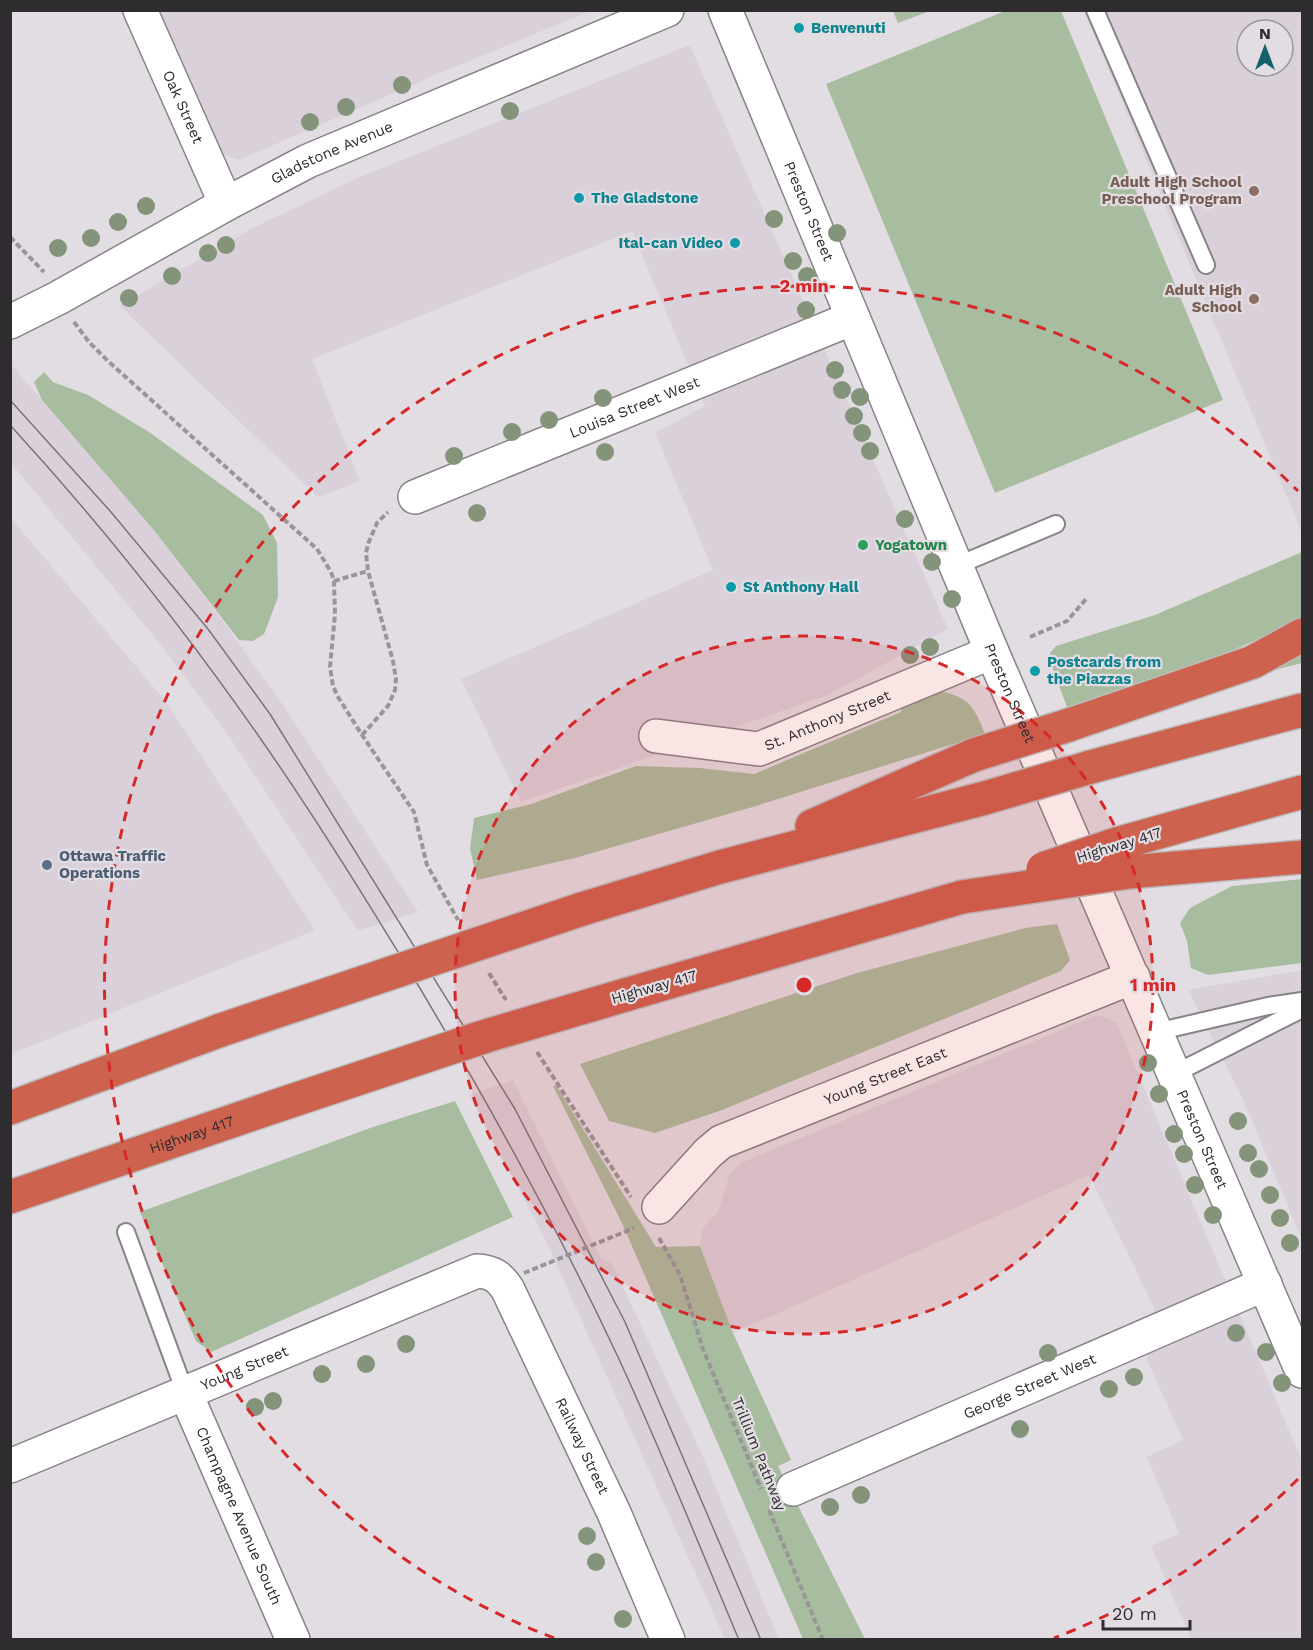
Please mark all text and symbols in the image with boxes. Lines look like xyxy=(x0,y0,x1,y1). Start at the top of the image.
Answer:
north arrow xyxy=(1235,18,1295,78)
place label: Benvenuti xyxy=(811,19,886,37)
marker: Benvenuti xyxy=(792,21,806,35)
text: N xyxy=(1259,24,1271,43)
street label: Oak Street xyxy=(159,67,207,147)
street label: Gladstone Avenue xyxy=(268,117,396,188)
street label: Preston Street xyxy=(780,159,838,265)
place label: Adult High School Preschool Program xyxy=(1101,173,1242,208)
marker: Adult High School Preschool Program xyxy=(1247,184,1261,198)
place label: The Gladstone xyxy=(591,189,699,207)
marker: The Gladstone xyxy=(572,191,586,205)
place label: Ital-can Video xyxy=(619,234,723,252)
marker: Ital-can Video xyxy=(728,236,742,250)
text: 2 min xyxy=(779,275,829,296)
place label: Adult High School xyxy=(1165,281,1242,316)
marker: Adult High School xyxy=(1247,292,1261,306)
street label: Louisa Street West xyxy=(567,372,703,442)
place label: Yogatown xyxy=(875,536,947,554)
marker: Yogatown xyxy=(856,538,870,552)
place label: St Anthony Hall xyxy=(743,578,859,596)
marker: St Anthony Hall xyxy=(724,580,738,594)
street label: Preston Street xyxy=(980,641,1039,746)
place label: Postcards from the Piazzas xyxy=(1047,653,1161,688)
marker: Postcards from the Piazzas xyxy=(1028,664,1042,678)
street label: St. Anthony Street xyxy=(762,686,894,755)
street label: Highway 417 xyxy=(1074,823,1164,867)
place label: Ottawa Traffic Operations xyxy=(59,847,167,882)
marker: Ottawa Traffic Operations xyxy=(40,858,54,872)
street label: Highway 417 xyxy=(609,966,699,1008)
text: 1 min xyxy=(1130,974,1176,995)
centre of rings xyxy=(794,975,814,995)
street label: Young Street East xyxy=(821,1043,950,1109)
street label: Preston Street xyxy=(1173,1087,1232,1192)
street label: Highway 417 xyxy=(147,1112,236,1158)
street label: Young Street xyxy=(198,1342,292,1394)
street label: George Street West xyxy=(961,1349,1099,1423)
street label: Railway Street xyxy=(551,1395,613,1498)
street label: Trillium Pathway xyxy=(728,1395,790,1514)
street label: Champagne Avenue South xyxy=(192,1424,286,1608)
scale bar xyxy=(1103,1593,1190,1631)
text: 20 m xyxy=(1112,1603,1157,1624)

